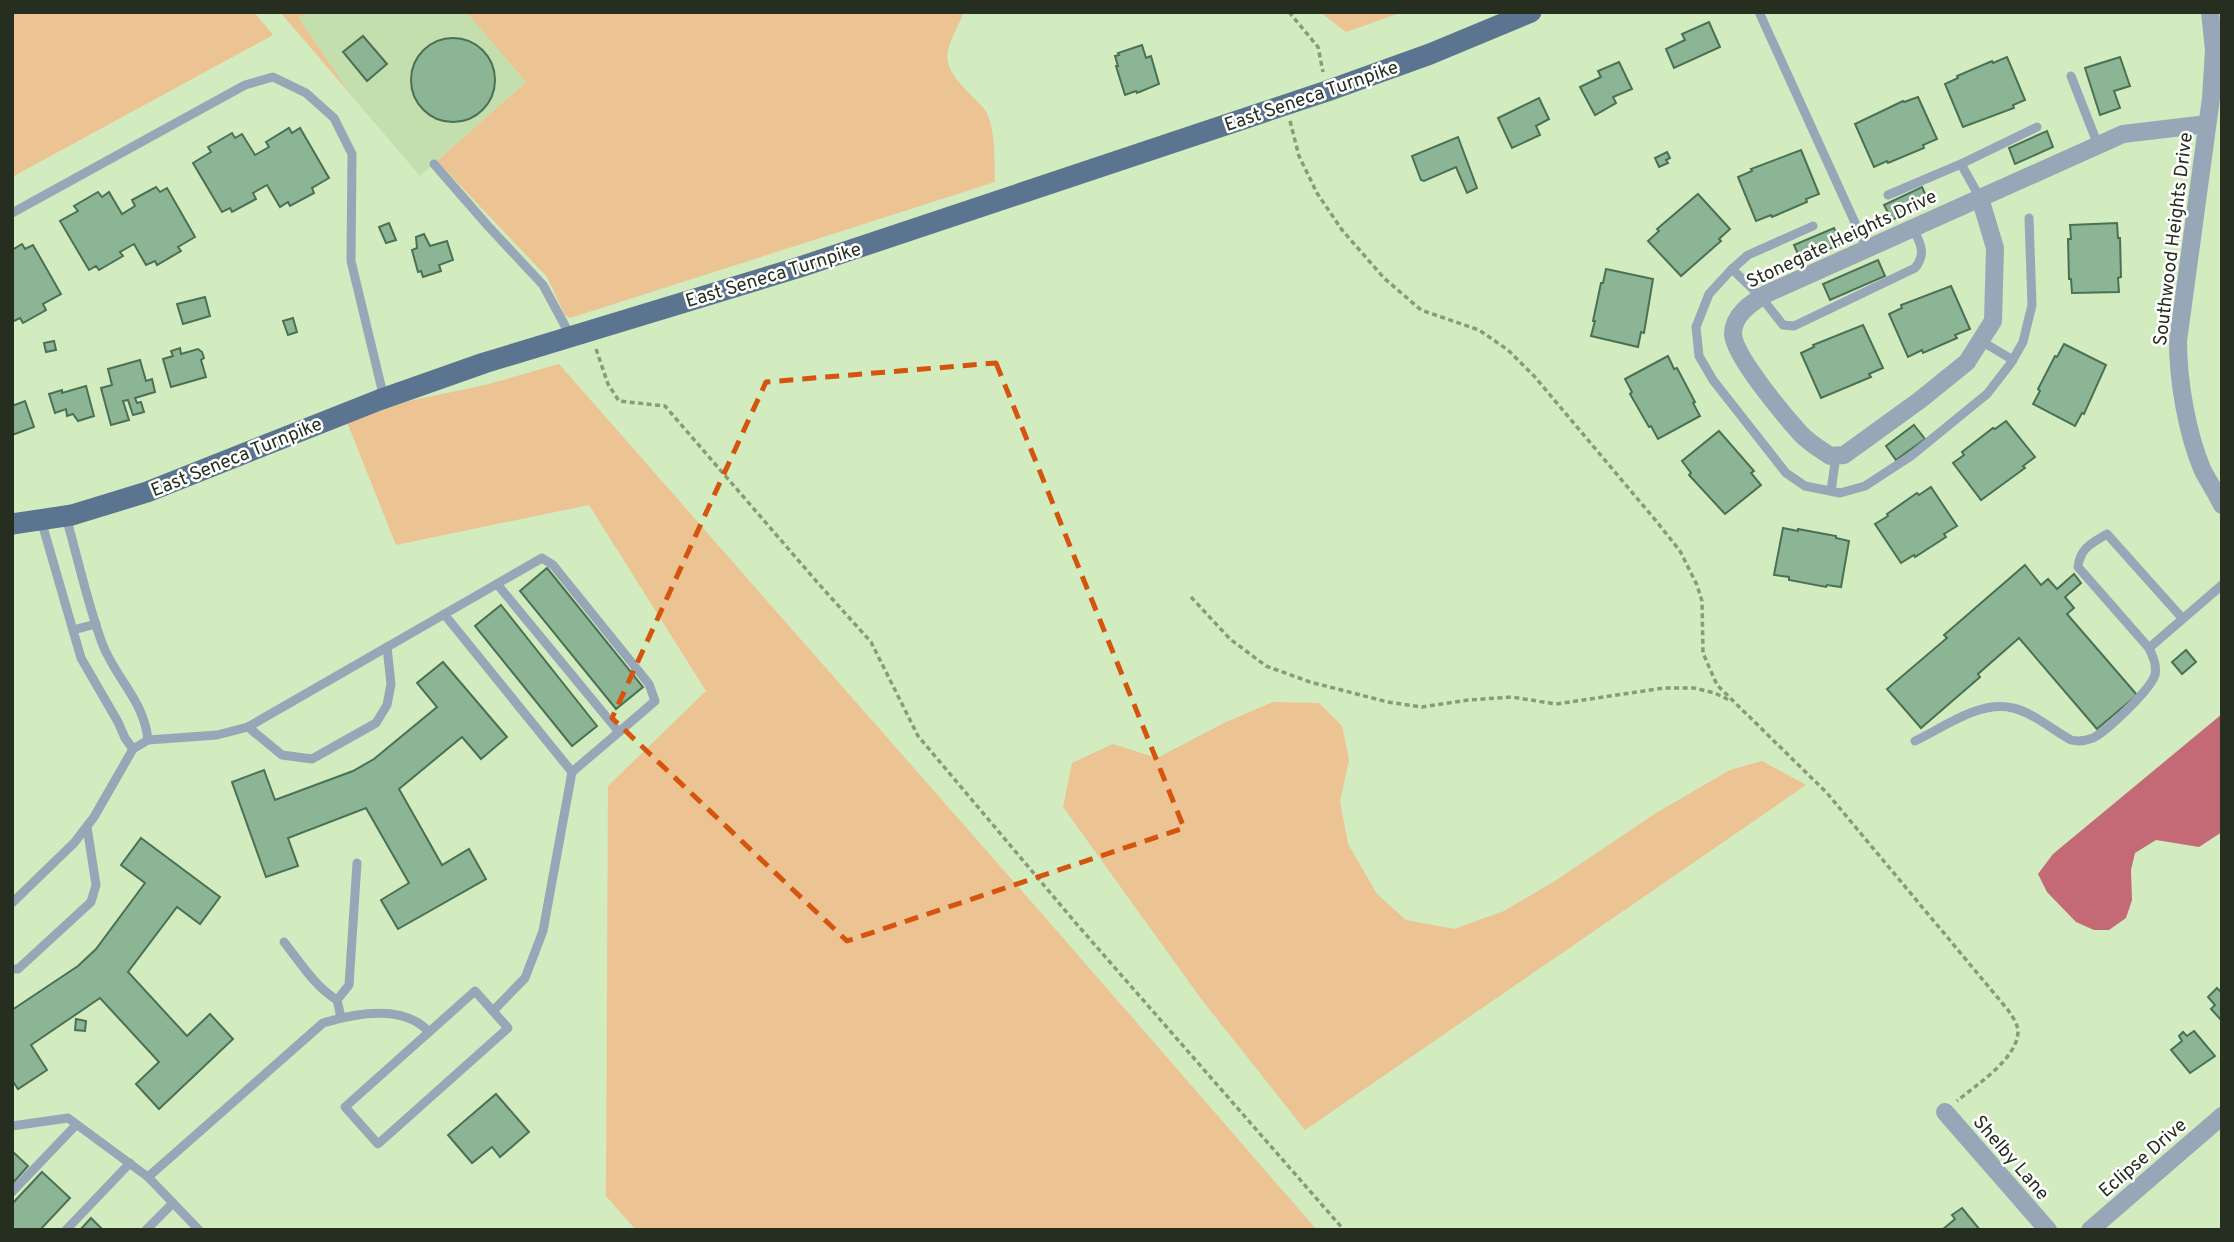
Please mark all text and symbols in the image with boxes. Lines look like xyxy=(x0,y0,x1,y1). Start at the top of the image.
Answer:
street label: East Seneca Turnpike xyxy=(1222,56,1402,138)
street label: Southwood Heights Drive xyxy=(2149,131,2199,347)
street label: Stonegate Heights Drive xyxy=(1743,185,1941,295)
street label: East Seneca Turnpike xyxy=(683,238,864,314)
street label: East Seneca Turnpike xyxy=(148,413,326,503)
street label: Shelby Lane xyxy=(1967,1111,2054,1206)
street label: Eclipse Drive xyxy=(2094,1114,2192,1203)

